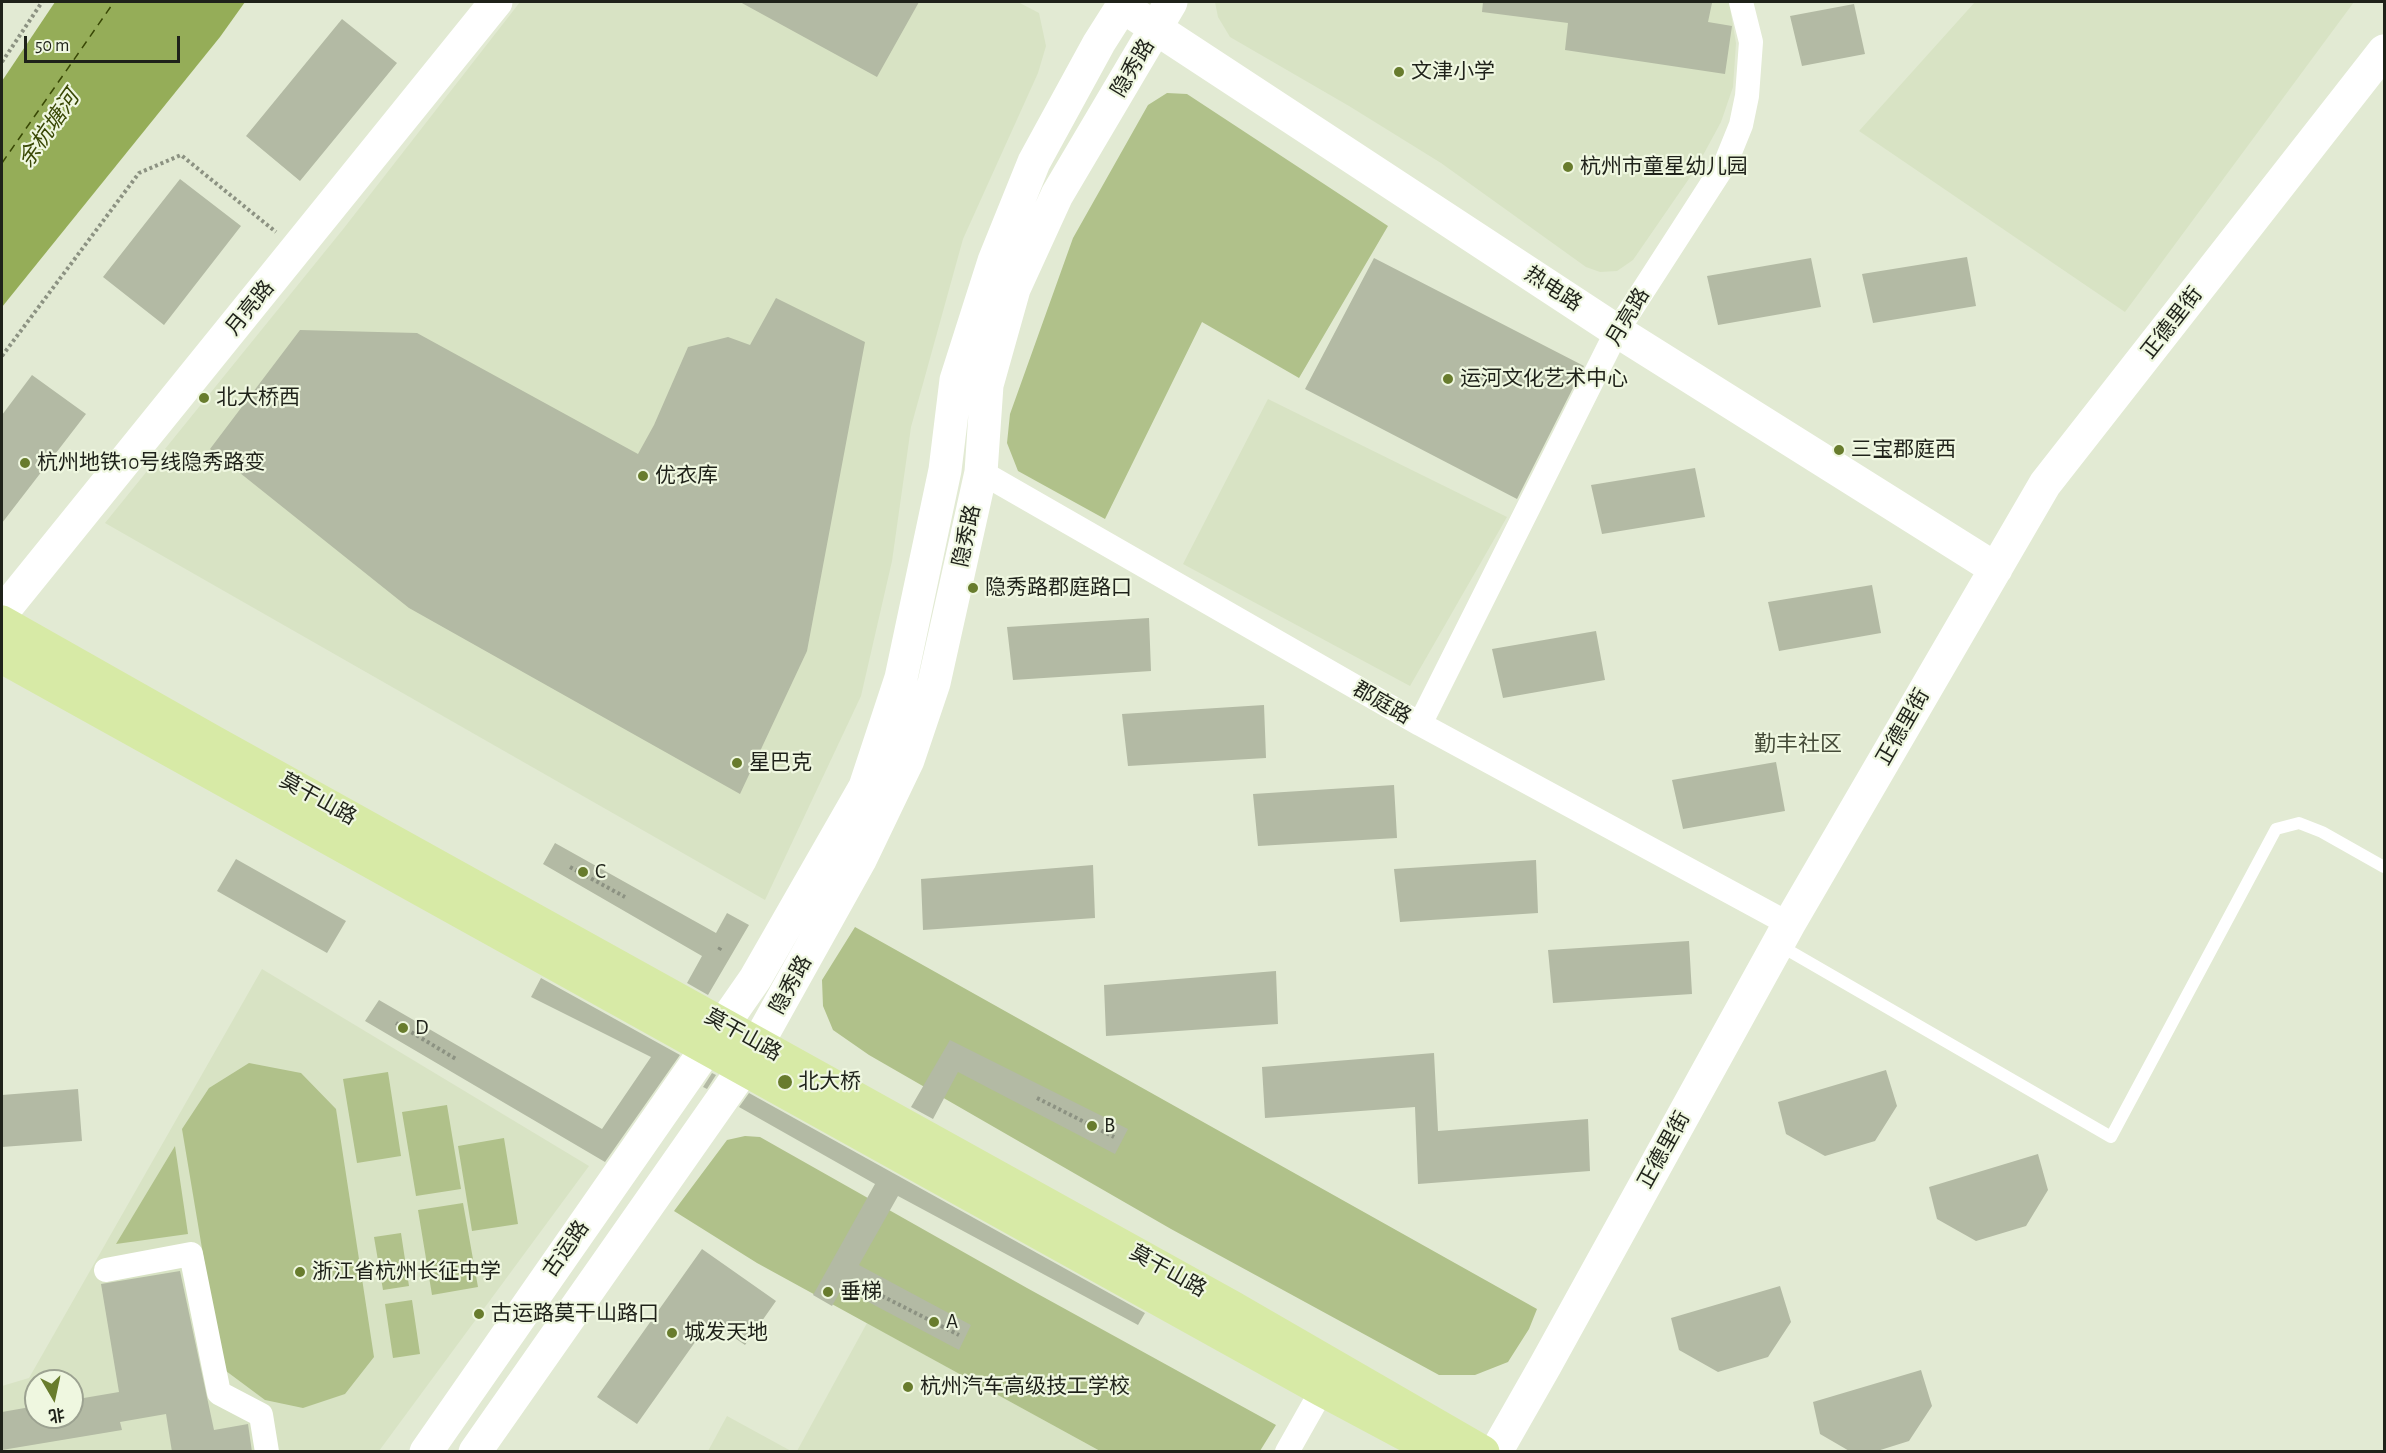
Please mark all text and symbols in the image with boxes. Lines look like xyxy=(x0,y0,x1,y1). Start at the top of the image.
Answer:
scale bar xyxy=(27,24,183,62)
street label: 隐秀路 xyxy=(1106,35,1160,101)
text: 50 m xyxy=(35,37,69,55)
place label: 文津小学 xyxy=(1411,59,1495,85)
marker: 文津小学 xyxy=(1392,65,1406,79)
water label: 余杭塘河 xyxy=(13,85,85,173)
place label: 杭州市童星幼儿园 xyxy=(1580,154,1748,180)
marker: 杭州市童星幼儿园 xyxy=(1561,160,1575,174)
street label: 热电路 xyxy=(1520,261,1586,317)
street label: 月亮路 xyxy=(220,276,280,340)
street label: 正德里街 xyxy=(2136,282,2208,364)
street label: 月亮路 xyxy=(1601,284,1655,350)
place label: 运河文化艺术中心 xyxy=(1460,366,1628,392)
marker: 运河文化艺术中心 xyxy=(1441,372,1455,386)
place label: 北大桥西 xyxy=(216,385,300,411)
marker: 北大桥西 xyxy=(197,391,211,405)
place label: 三宝郡庭西 xyxy=(1851,437,1956,463)
marker: 三宝郡庭西 xyxy=(1832,443,1846,457)
place label: 杭州地铁10号线隐秀路变 xyxy=(37,450,265,476)
marker: 杭州地铁10号线隐秀路变 xyxy=(18,456,32,470)
place label: 优衣库 xyxy=(655,463,718,489)
marker: 优衣库 xyxy=(636,469,650,483)
street label: 隐秀路 xyxy=(948,503,986,569)
place label: 隐秀路郡庭路口 xyxy=(985,575,1132,601)
marker: 隐秀路郡庭路口 xyxy=(966,581,980,595)
street label: 郡庭路 xyxy=(1348,676,1416,730)
street label: 正德里街 xyxy=(1871,684,1935,770)
district label: 勤丰社区 xyxy=(1754,731,1842,757)
place label: 星巴克 xyxy=(749,750,812,776)
marker: 星巴克 xyxy=(730,756,744,770)
street label: 莫干山路 xyxy=(275,768,361,830)
place label: C xyxy=(595,859,606,885)
marker: C xyxy=(576,865,590,879)
street label: 隐秀路 xyxy=(765,951,817,1019)
street label: 莫干山路 xyxy=(700,1004,786,1066)
place label: D xyxy=(415,1015,429,1041)
marker: D xyxy=(396,1021,410,1035)
place label: 北大桥 xyxy=(798,1069,861,1095)
marker: 北大桥 xyxy=(776,1073,794,1091)
street label: 正德里街 xyxy=(1633,1107,1695,1193)
place label: B xyxy=(1104,1113,1115,1139)
marker: B xyxy=(1085,1119,1099,1133)
street label: 古运路 xyxy=(538,1216,594,1282)
street label: 莫干山路 xyxy=(1125,1240,1211,1302)
place label: 浙江省杭州长征中学 xyxy=(312,1259,501,1285)
marker: 浙江省杭州长征中学 xyxy=(293,1265,307,1279)
place label: 垂梯 xyxy=(840,1279,882,1305)
marker: 垂梯 xyxy=(821,1285,835,1299)
place label: 古运路莫干山路口 xyxy=(491,1301,659,1327)
marker: 古运路莫干山路口 xyxy=(472,1307,486,1321)
place label: A xyxy=(946,1309,958,1335)
marker: A xyxy=(927,1315,941,1329)
place label: 城发天地 xyxy=(684,1320,768,1346)
marker: 城发天地 xyxy=(665,1326,679,1340)
north arrow xyxy=(24,1369,84,1429)
place label: 杭州汽车高级技工学校 xyxy=(920,1374,1130,1400)
marker: 杭州汽车高级技工学校 xyxy=(901,1380,915,1394)
text: 北 xyxy=(47,1406,66,1424)

